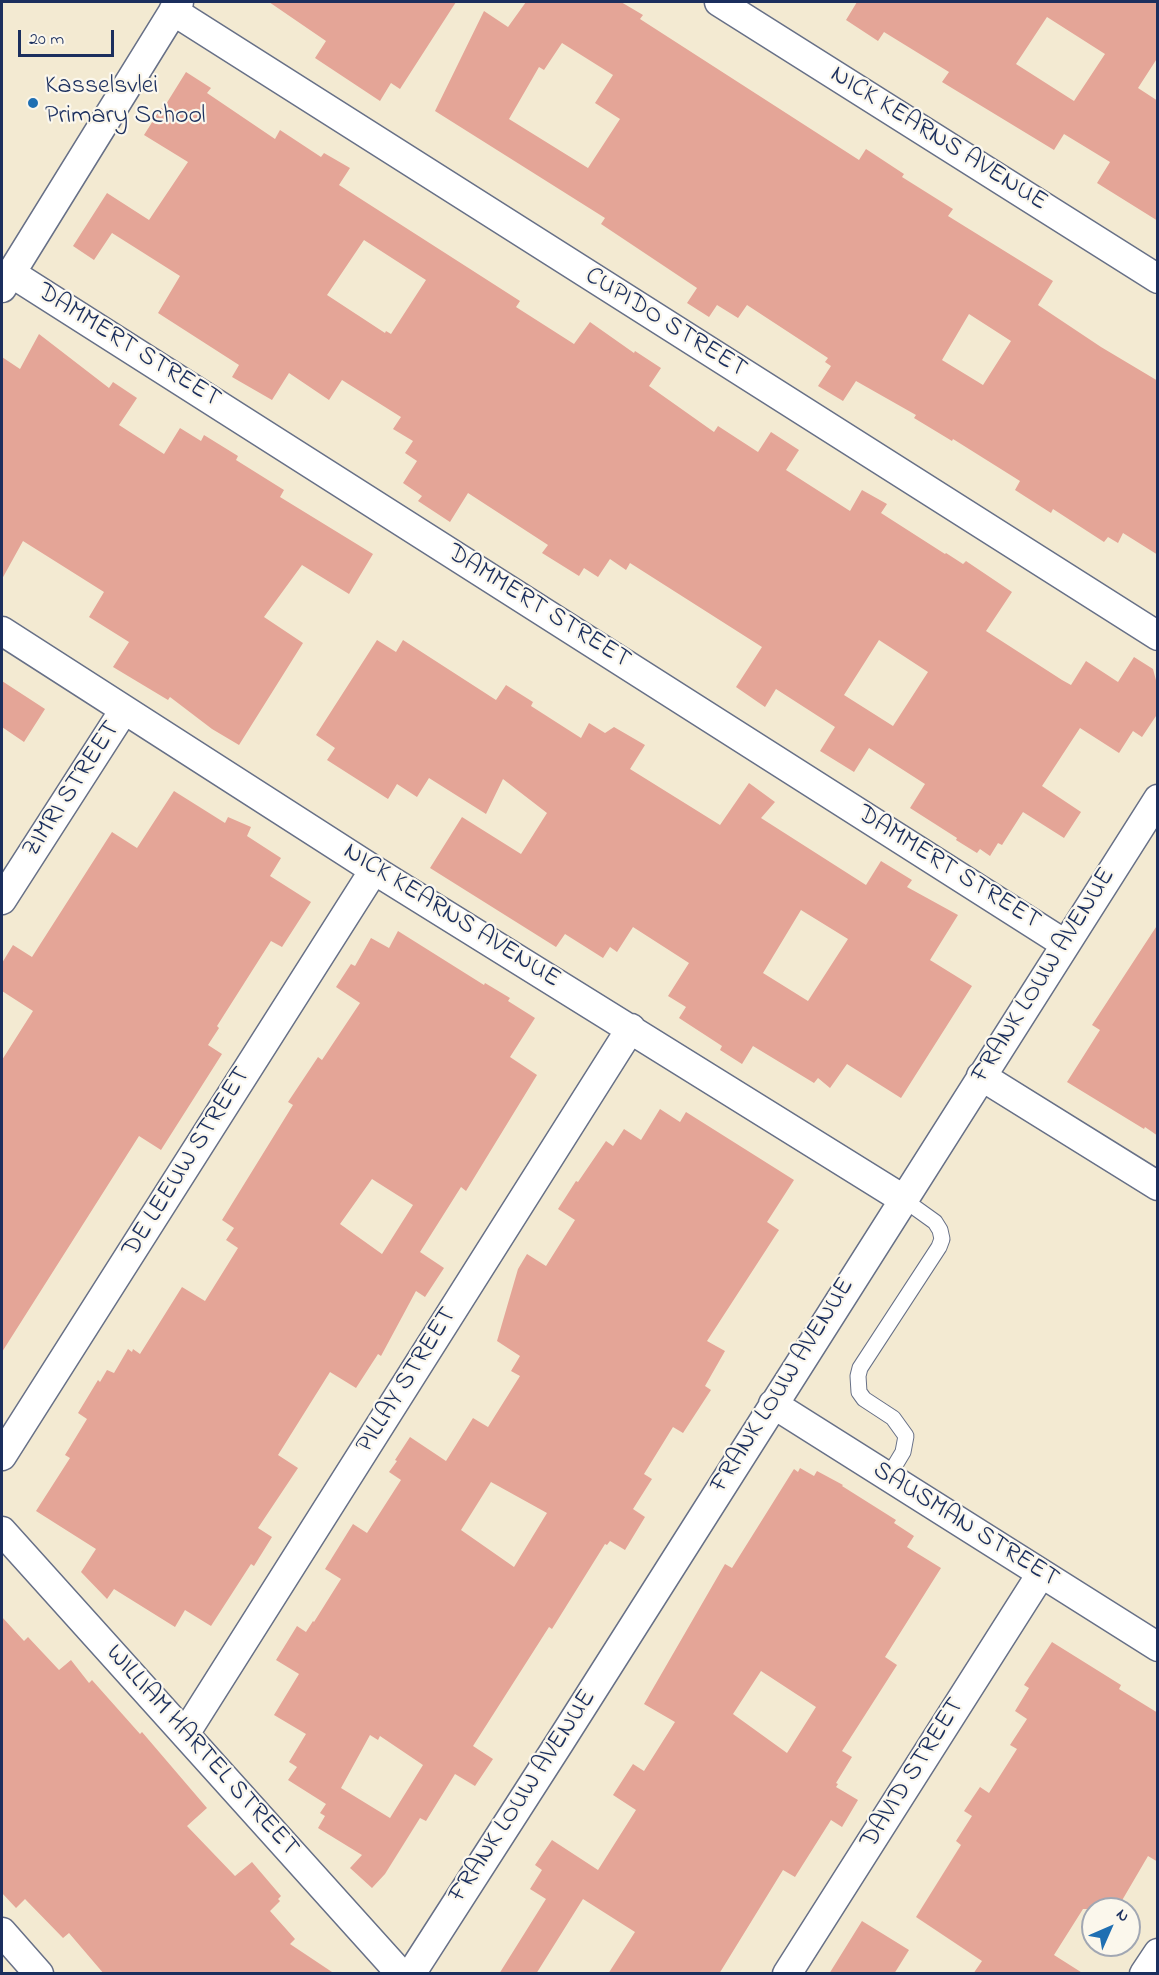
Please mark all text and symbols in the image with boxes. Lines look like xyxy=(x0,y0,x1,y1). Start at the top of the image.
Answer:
scale bar xyxy=(21,18,117,56)
text: 20 m xyxy=(29,27,64,53)
street label: NICK KEARNS AVENUE xyxy=(824,60,1052,220)
place label: Kasselsvlei Primary School xyxy=(45,72,206,134)
marker: Kasselsvlei Primary School xyxy=(26,96,40,110)
street label: CUPIDO STREET xyxy=(578,262,752,386)
street label: DAMMERT STREET xyxy=(30,278,226,416)
street label: DAMMERT STREET xyxy=(440,539,636,677)
street label: ZIMRI STREET xyxy=(17,716,129,864)
street label: DAMMERT STREET xyxy=(850,800,1046,938)
street label: NICK KEARNS AVENUE xyxy=(337,837,565,997)
street label: FRANK LOUW AVENUE xyxy=(966,863,1124,1089)
street label: DE LEEUW STREET xyxy=(117,1062,259,1264)
street label: FRANK LOUW AVENUE xyxy=(705,1273,863,1499)
street label: PILLAY STREET xyxy=(351,1302,465,1460)
street label: SAUSMAN STREET xyxy=(866,1456,1064,1596)
street label: WILLIAM HARTEL STREET xyxy=(98,1640,304,1864)
street label: FRANK LOUW AVENUE xyxy=(444,1685,604,1909)
street label: DAVID STREET xyxy=(855,1693,973,1855)
north arrow xyxy=(1081,1897,1141,1957)
text: N xyxy=(1110,1903,1135,1928)

